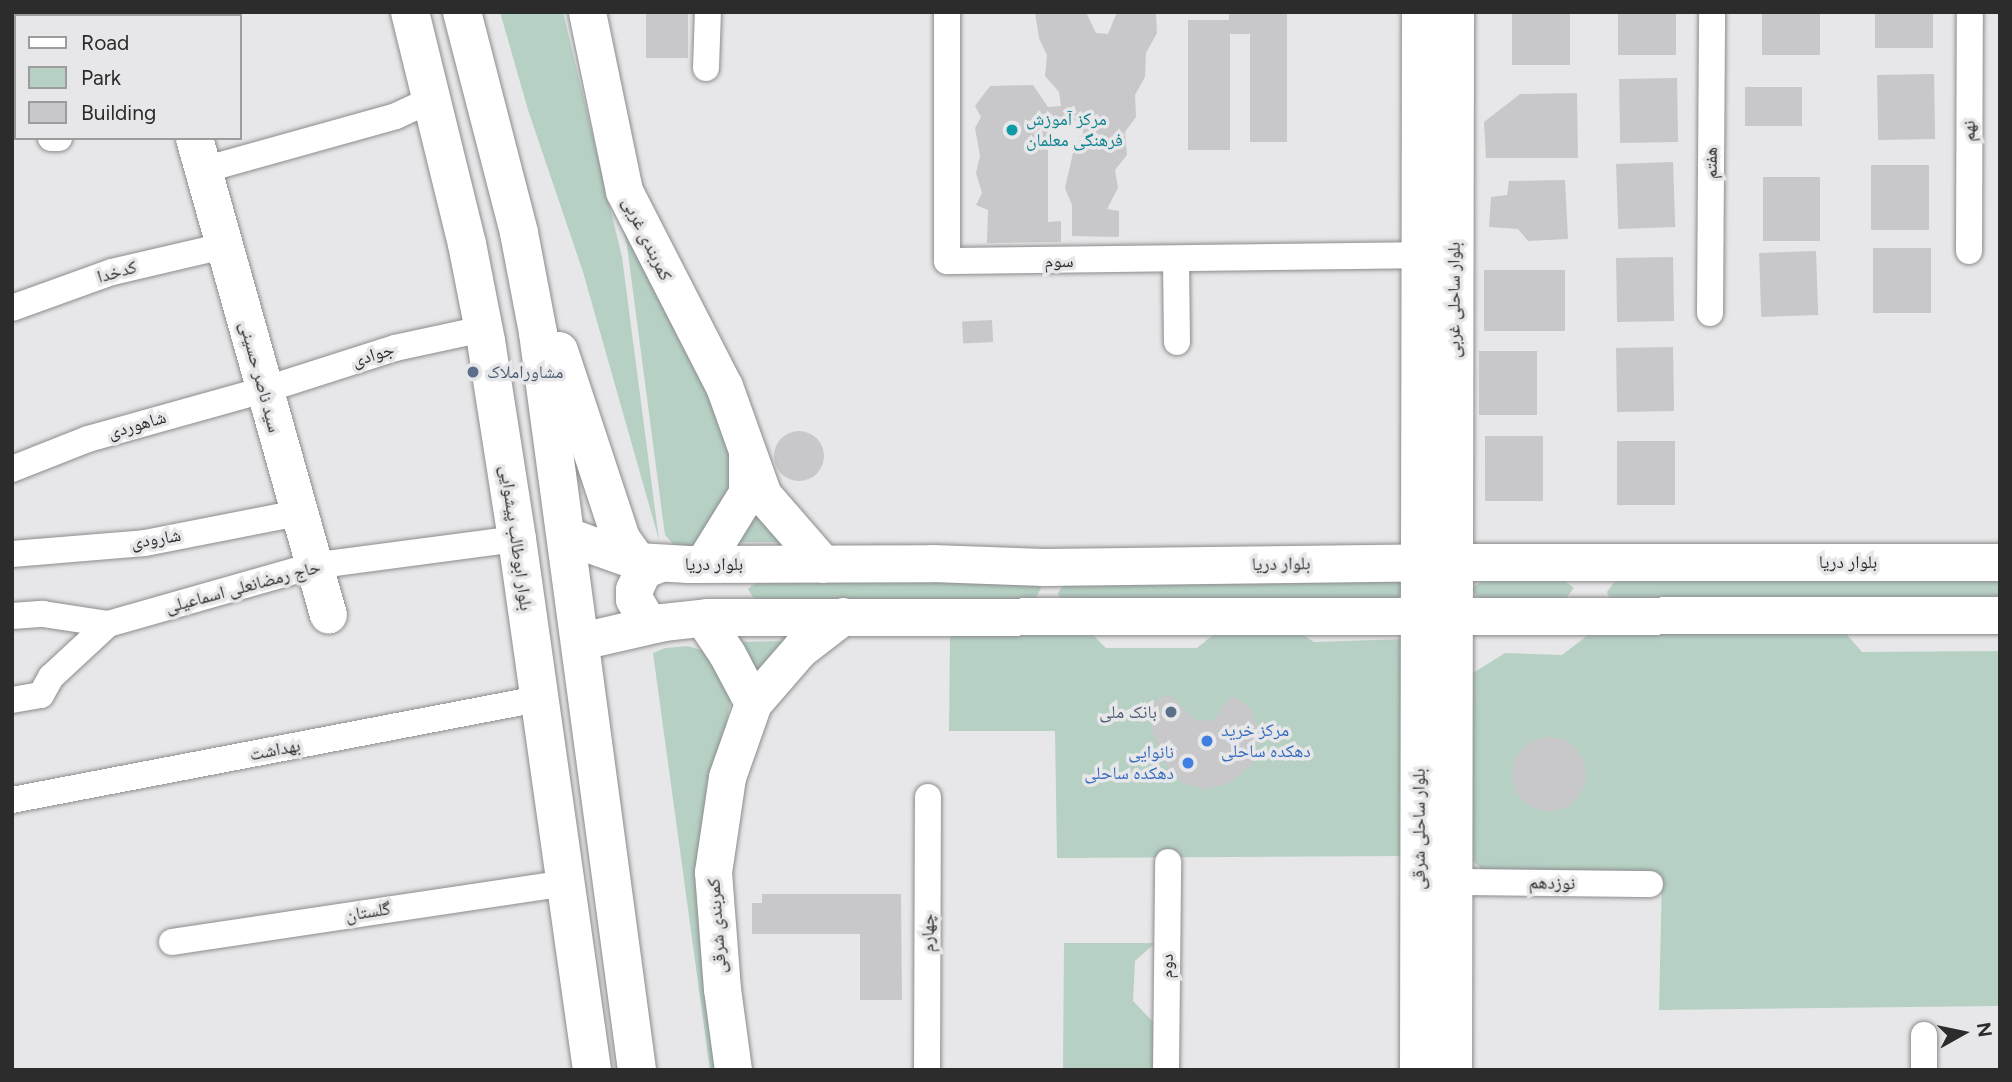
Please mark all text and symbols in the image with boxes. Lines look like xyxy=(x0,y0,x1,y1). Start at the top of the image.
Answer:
legend xyxy=(14,14,242,140)
text: Road xyxy=(81,30,129,55)
text: Park xyxy=(81,65,121,90)
text: Building xyxy=(81,100,156,125)
place label: مرکز آموزش فرهنگی معلمان xyxy=(1026,109,1123,152)
street label: نهم xyxy=(1958,120,1980,142)
marker: مرکز آموزش فرهنگی معلمان xyxy=(1004,122,1020,138)
street label: هفتم xyxy=(1700,147,1722,179)
street label: کمربندی غربی xyxy=(618,194,676,284)
street label: بلوار ساحلی غربی xyxy=(1443,242,1465,358)
street label: سوم xyxy=(1044,250,1074,272)
street label: کدخدا xyxy=(95,256,139,288)
street label: سید ناصر حسینی xyxy=(235,319,285,435)
street label: جوادی xyxy=(349,338,397,372)
place label: مشاوراملاک xyxy=(487,361,564,383)
marker: مشاوراملاک xyxy=(465,364,481,380)
street label: شاهوردی xyxy=(105,406,169,444)
street label: بلوار ابوطالب پیشوایی xyxy=(495,464,537,612)
street label: شارودی xyxy=(129,524,183,554)
street label: بلوار دریا xyxy=(1819,551,1877,573)
street label: بلوار دریا xyxy=(685,553,743,575)
street label: بلوار دریا xyxy=(1252,553,1310,575)
street label: حاج رمضانعلی اسماعیلی xyxy=(163,556,323,618)
place label: بانک ملی xyxy=(1099,701,1157,723)
marker: بانک ملی xyxy=(1163,704,1179,720)
place label: مرکز خرید دهکده ساحلی xyxy=(1221,720,1311,762)
marker: مرکز خرید دهکده ساحلی xyxy=(1199,733,1215,749)
street label: بهداشت xyxy=(248,735,302,765)
place label: نانوایی دهکده ساحلی xyxy=(1084,742,1174,784)
marker: نانوایی دهکده ساحلی xyxy=(1180,755,1196,771)
street label: بلوار ساحلی شرقی xyxy=(1408,768,1430,890)
street label: نوزدهم xyxy=(1529,872,1575,894)
street label: کمربندی شرقی xyxy=(703,878,731,974)
street label: گلستان xyxy=(344,898,392,926)
street label: چهارم xyxy=(917,914,939,952)
street label: دوم xyxy=(1156,953,1178,979)
north arrow xyxy=(1928,998,1998,1068)
text: N xyxy=(1972,1021,1997,1039)

